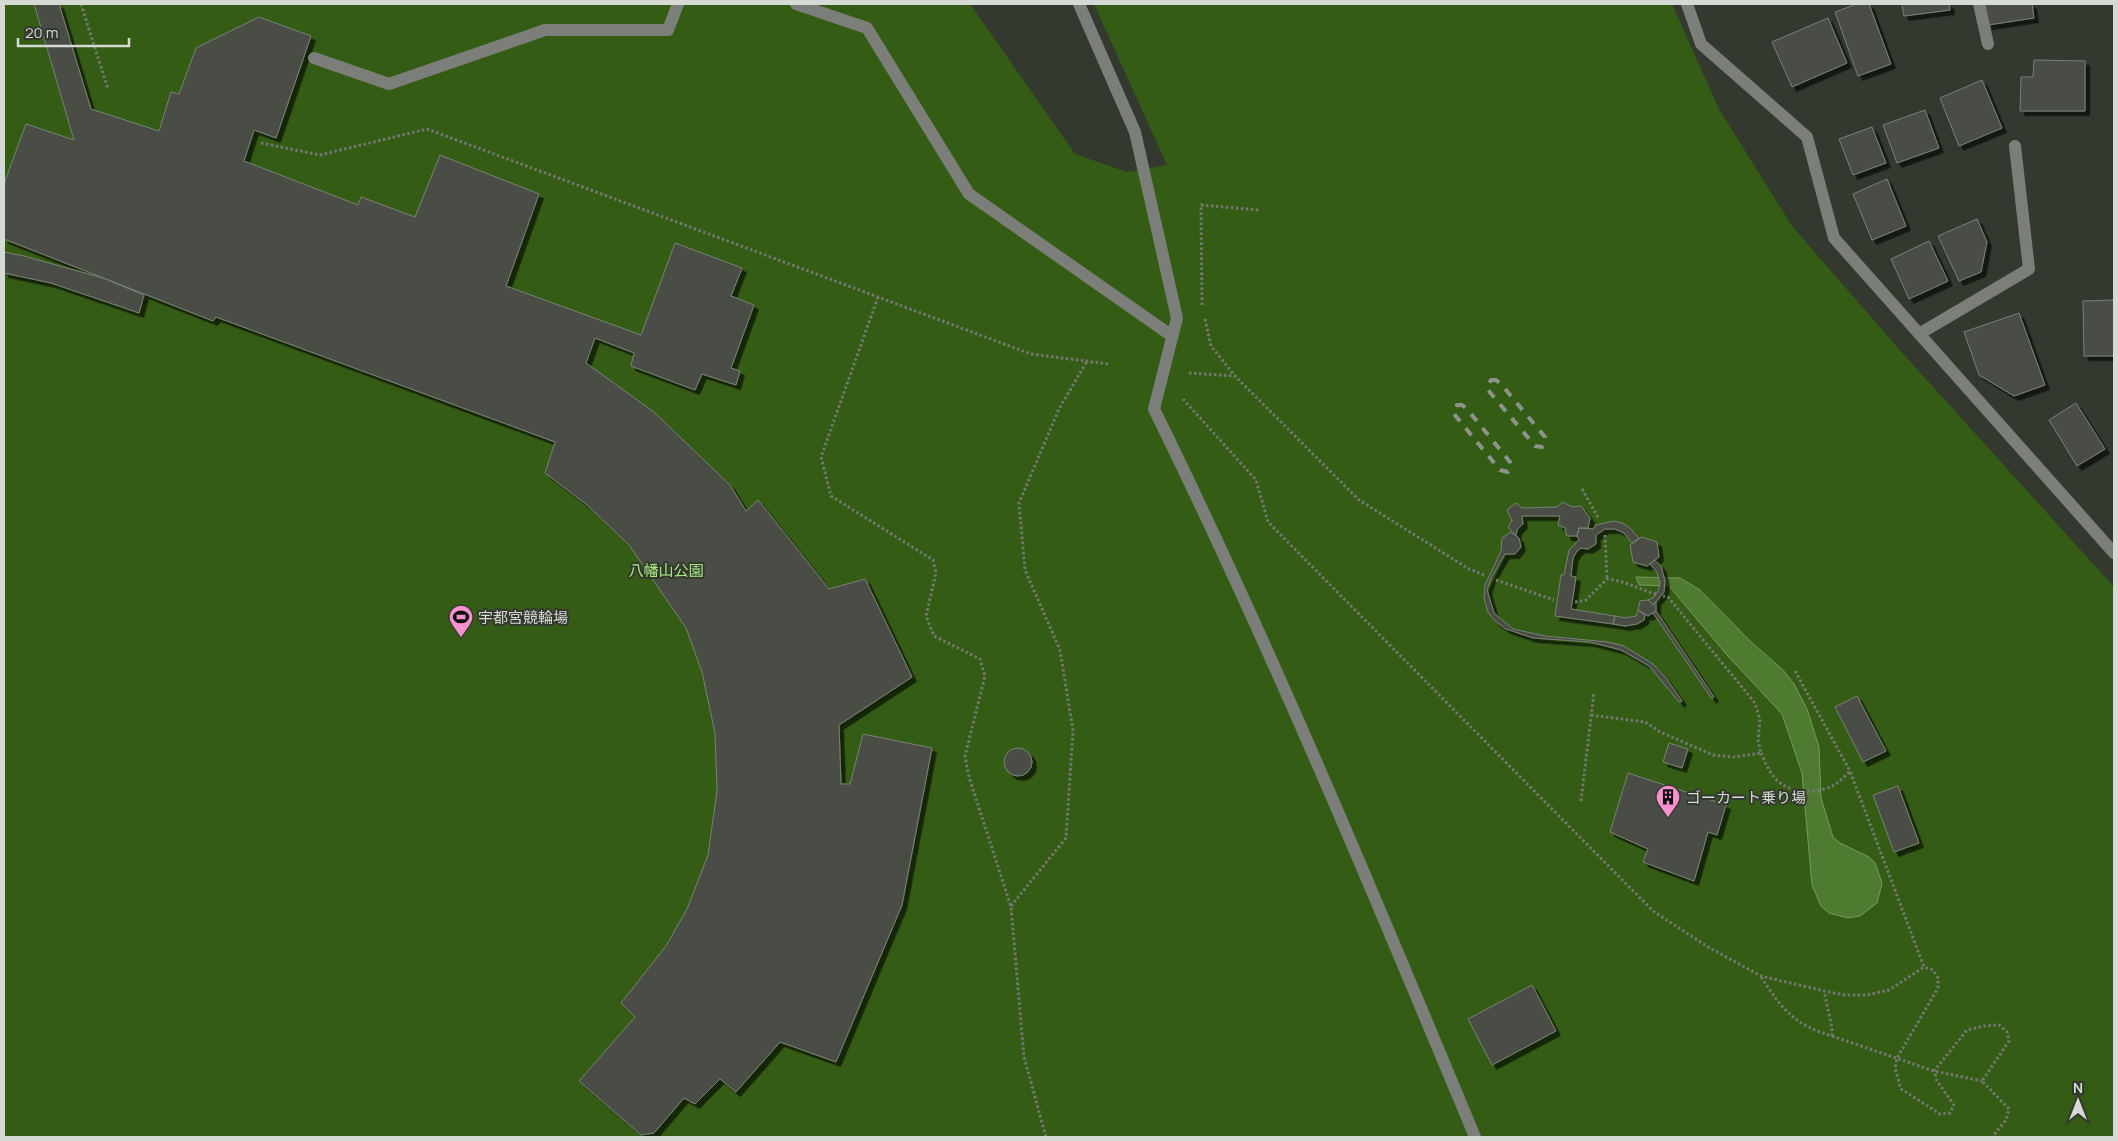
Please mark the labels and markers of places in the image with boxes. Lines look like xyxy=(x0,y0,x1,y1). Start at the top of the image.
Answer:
sports icon: 宇都宮競輪場 xyxy=(448,604,474,638)
place label: 宇都宮競輪場 xyxy=(478,607,568,628)
building icon: ゴーカート乗り場 xyxy=(1655,784,1681,818)
place label: ゴーカート乗り場 xyxy=(1686,787,1806,808)

